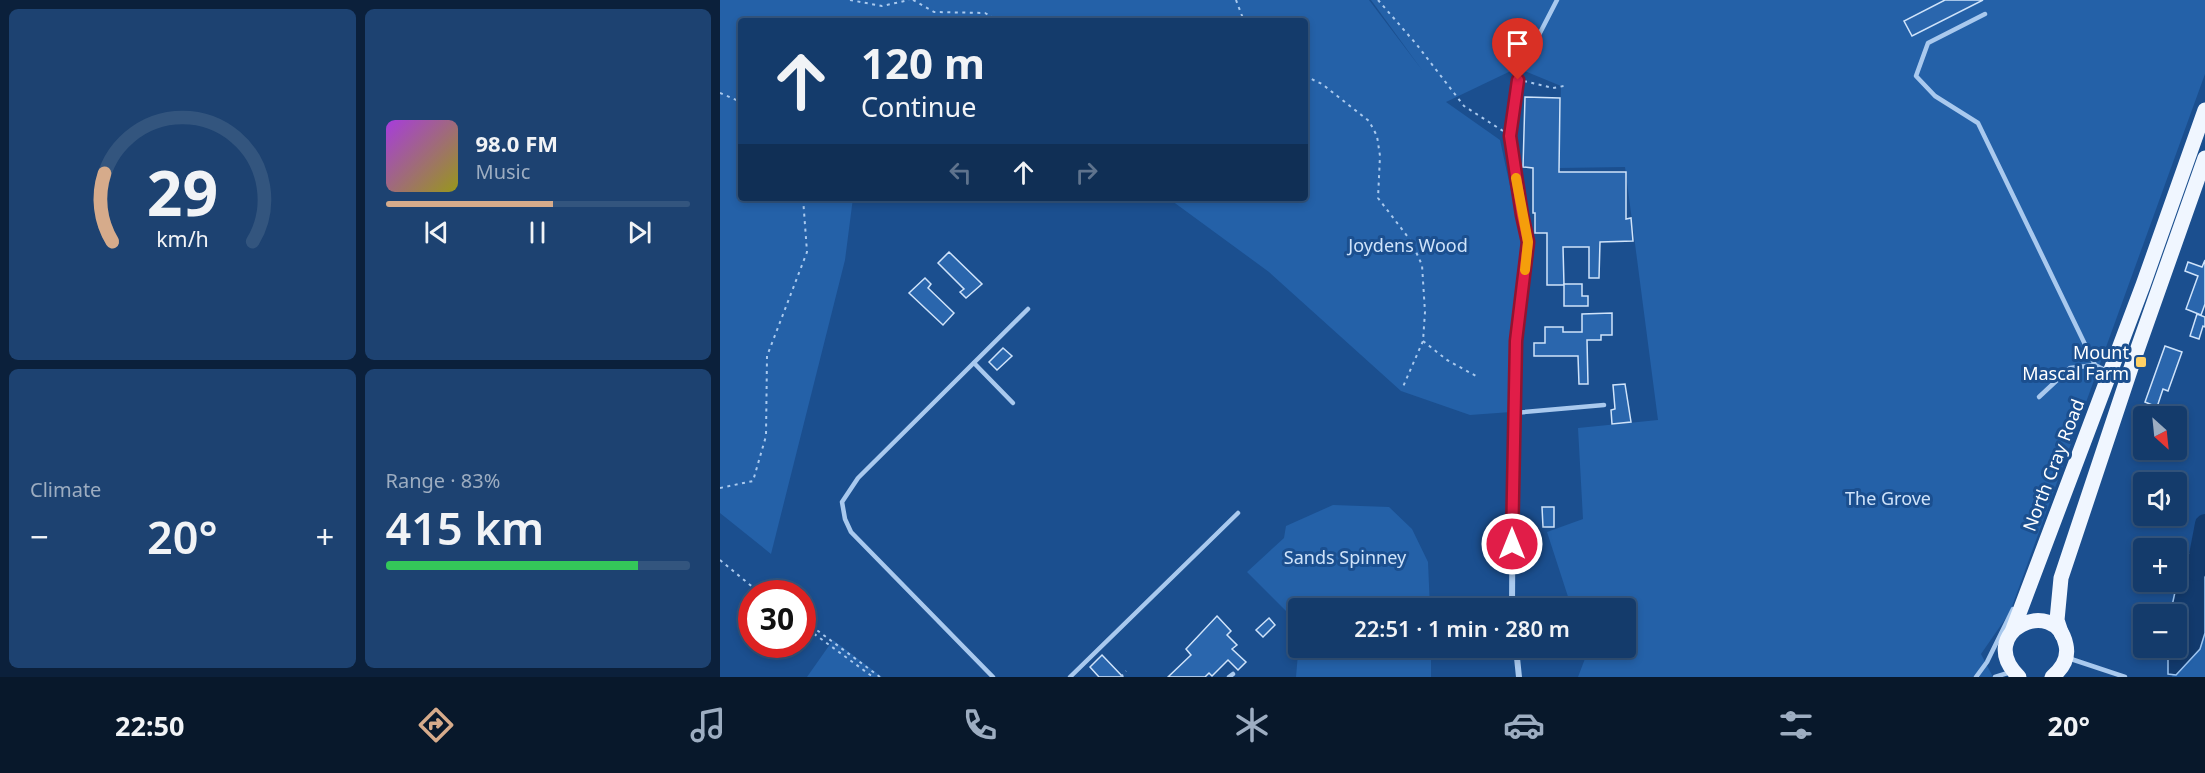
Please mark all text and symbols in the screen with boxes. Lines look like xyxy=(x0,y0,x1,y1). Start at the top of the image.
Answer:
pin xyxy=(1492,18,1543,80)
icon: arrive xyxy=(1501,27,1534,60)
text: 120 m xyxy=(861,34,985,91)
icon: ahead xyxy=(762,42,840,120)
text: Continue xyxy=(861,88,976,125)
text: 98.0 FM xyxy=(476,128,558,158)
text: 29 xyxy=(147,149,218,234)
icon: left xyxy=(944,156,977,189)
icon: ahead xyxy=(1007,156,1040,189)
icon: right xyxy=(1070,156,1103,189)
text: Music xyxy=(476,158,530,185)
icon: previous xyxy=(420,216,453,249)
icon: pause xyxy=(521,216,554,249)
icon: next xyxy=(623,216,656,249)
text: km/h xyxy=(156,224,209,253)
park label: Joydens Wood xyxy=(1346,233,1468,257)
place label: Mount Mascal Farm xyxy=(2022,340,2129,385)
marker: Mount Mascal Farm xyxy=(2134,355,2148,369)
street label: North Cray Road xyxy=(2017,395,2089,535)
north arrow xyxy=(2133,406,2187,460)
map controls xyxy=(2133,406,2187,658)
text: Range · 83% xyxy=(386,467,500,494)
button: sound xyxy=(2133,472,2187,526)
text: Climate xyxy=(30,476,101,503)
park label: The Grove xyxy=(1845,486,1931,510)
text: 415 km xyxy=(386,497,544,558)
text: 20° xyxy=(147,506,218,567)
position arrow xyxy=(1480,512,1544,576)
text: − xyxy=(30,514,49,559)
text: + xyxy=(316,514,335,559)
button: + xyxy=(2133,538,2187,592)
park label: Sands Spinney xyxy=(1284,545,1407,569)
speed limit sign: 30 xyxy=(738,580,816,658)
button: − xyxy=(2133,604,2187,658)
text: 22:51 · 1 min · 280 m xyxy=(1354,613,1570,643)
icon: directions xyxy=(415,704,457,746)
icon: music xyxy=(687,704,729,746)
icon: phone xyxy=(959,704,1001,746)
icon: climate xyxy=(1231,704,1273,746)
icon: car xyxy=(1503,704,1545,746)
icon: filters xyxy=(1775,704,1817,746)
text: 22:50 xyxy=(115,707,184,744)
text: 20° xyxy=(2048,707,2090,744)

